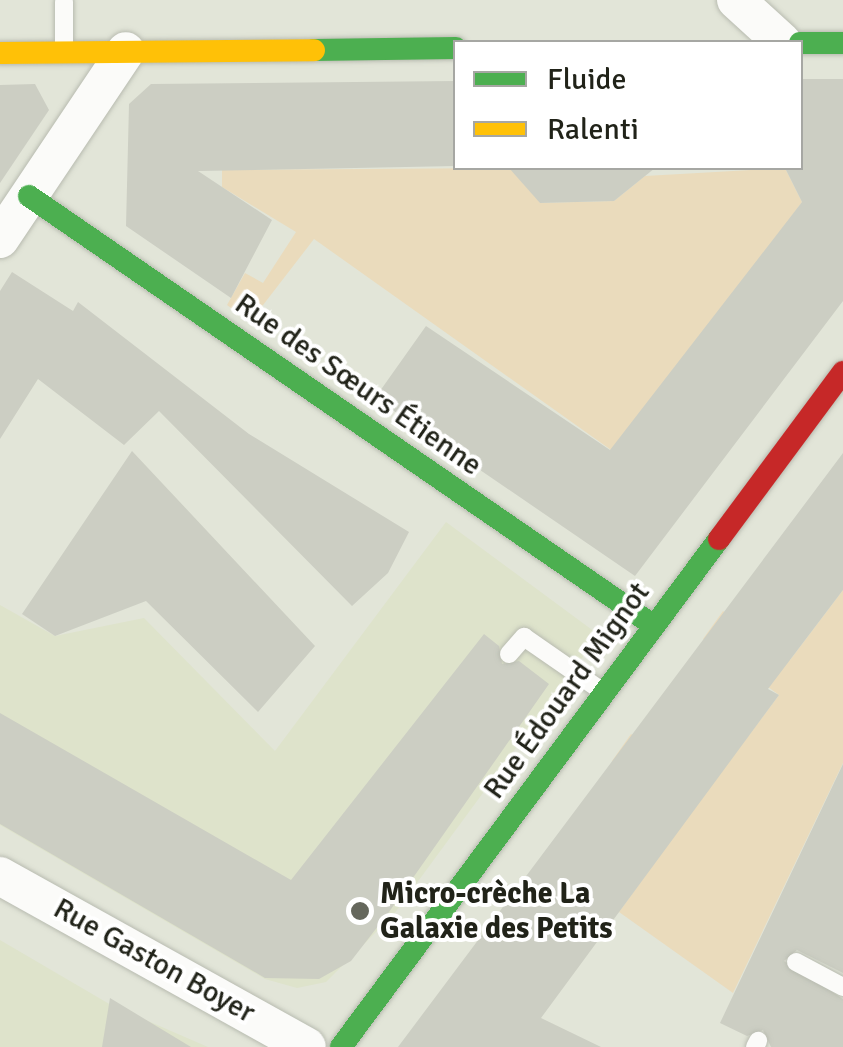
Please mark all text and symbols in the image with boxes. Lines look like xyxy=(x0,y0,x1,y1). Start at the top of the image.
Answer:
legend xyxy=(453,40,803,170)
text: Fluide xyxy=(547,61,626,98)
text: Ralenti xyxy=(547,111,639,148)
street label: Rue des Sœurs Étienne xyxy=(228,286,488,484)
street label: Rue Édouard Mignot xyxy=(476,576,658,806)
place label: Micro-crèche La Galaxie des Petits xyxy=(380,876,612,946)
street label: Rue Gaston Boyer xyxy=(47,891,261,1031)
marker: Micro-crèche La Galaxie des Petits xyxy=(349,900,371,922)

